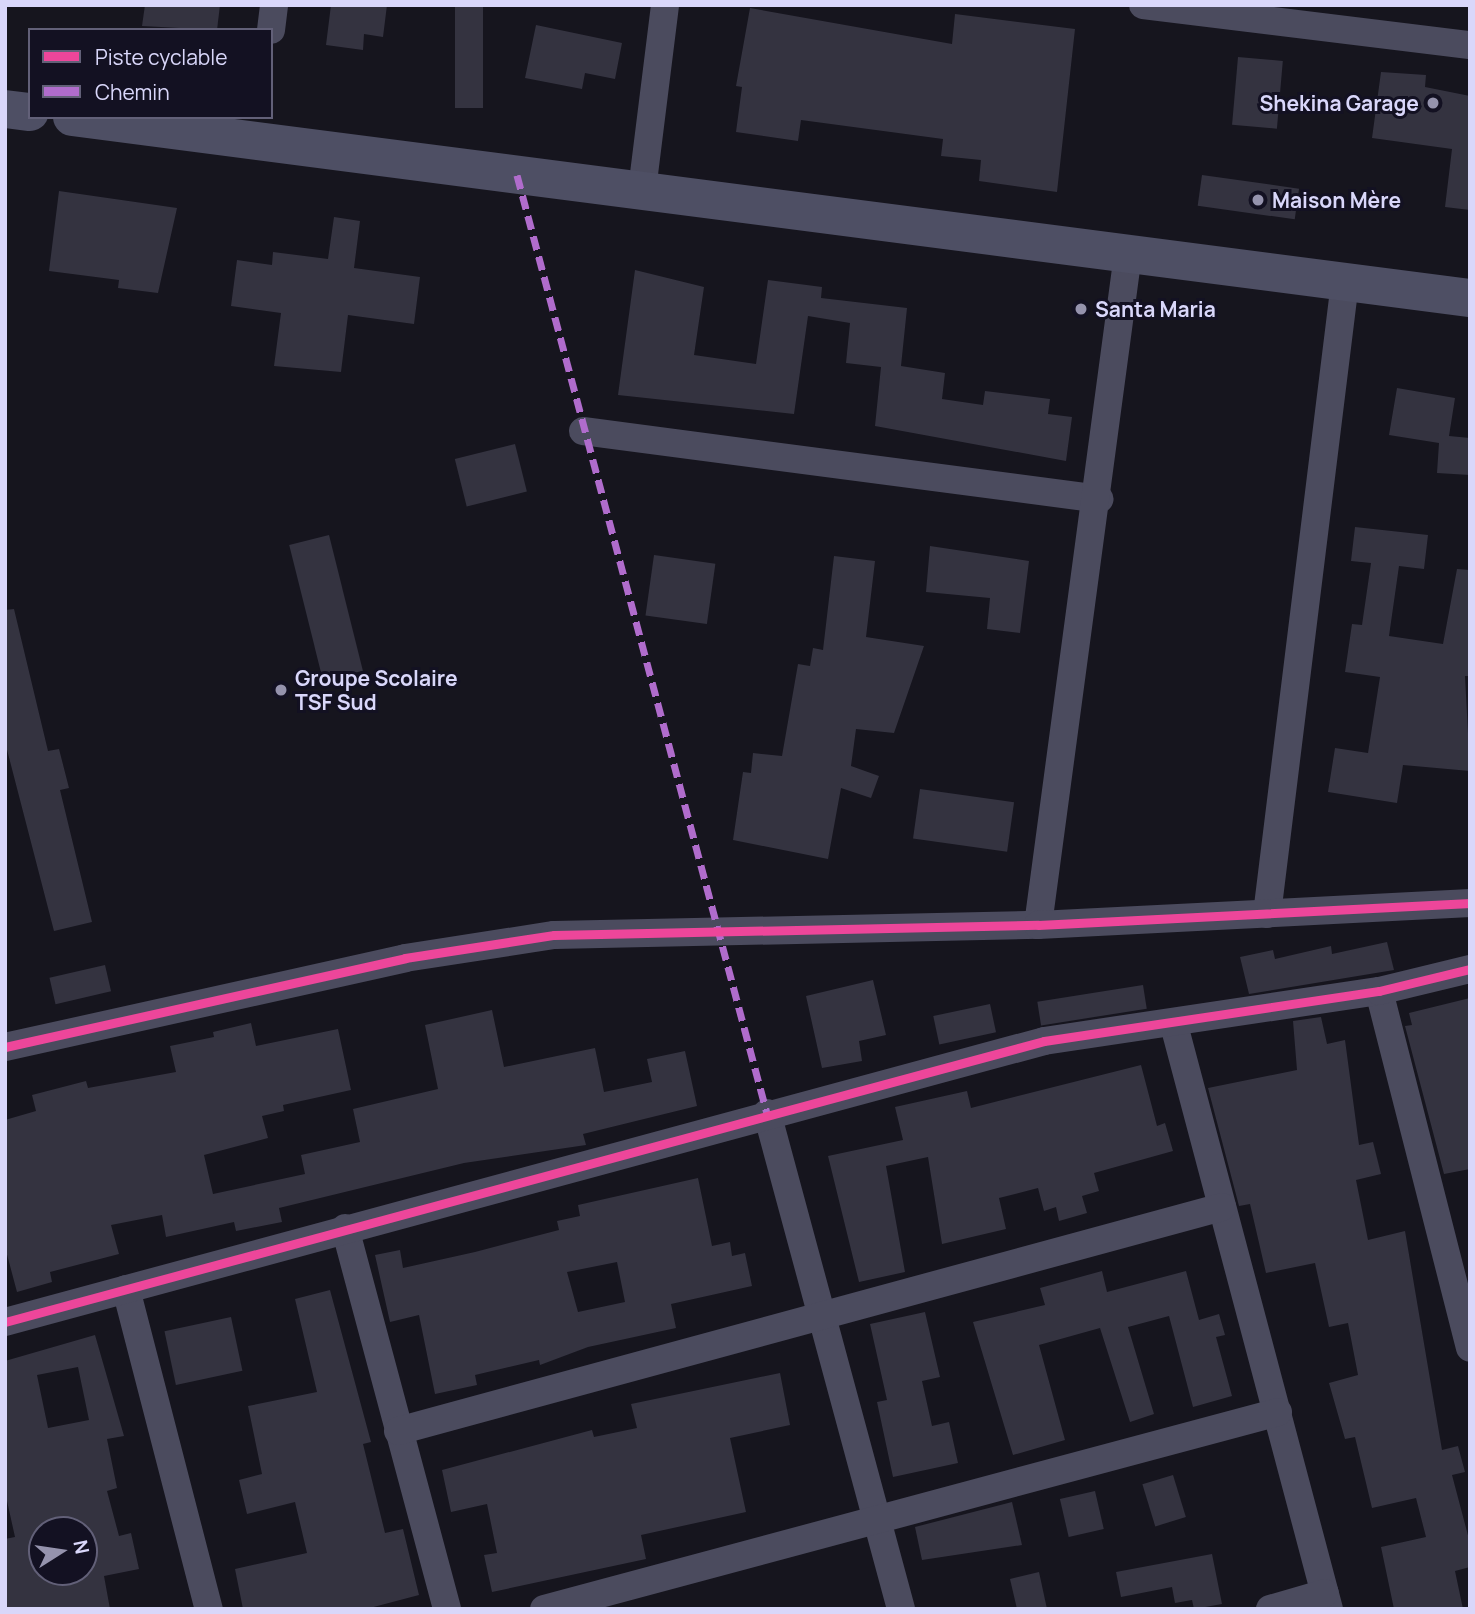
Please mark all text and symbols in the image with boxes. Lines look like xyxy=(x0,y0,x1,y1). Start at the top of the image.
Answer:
legend xyxy=(28,28,273,119)
text: Piste cyclable xyxy=(95,43,227,71)
text: Chemin xyxy=(95,78,170,106)
place label: Shekina Garage xyxy=(1260,90,1419,116)
marker: Shekina Garage xyxy=(1425,95,1441,111)
place label: Maison Mère xyxy=(1272,187,1401,213)
marker: Maison Mère xyxy=(1250,192,1266,208)
place label: Santa Maria xyxy=(1095,296,1216,322)
marker: Santa Maria xyxy=(1073,301,1089,317)
place label: Groupe Scolaire TSF Sud xyxy=(295,665,458,715)
marker: Groupe Scolaire TSF Sud xyxy=(273,682,289,698)
north arrow xyxy=(28,1516,98,1586)
text: N xyxy=(67,1538,96,1556)

